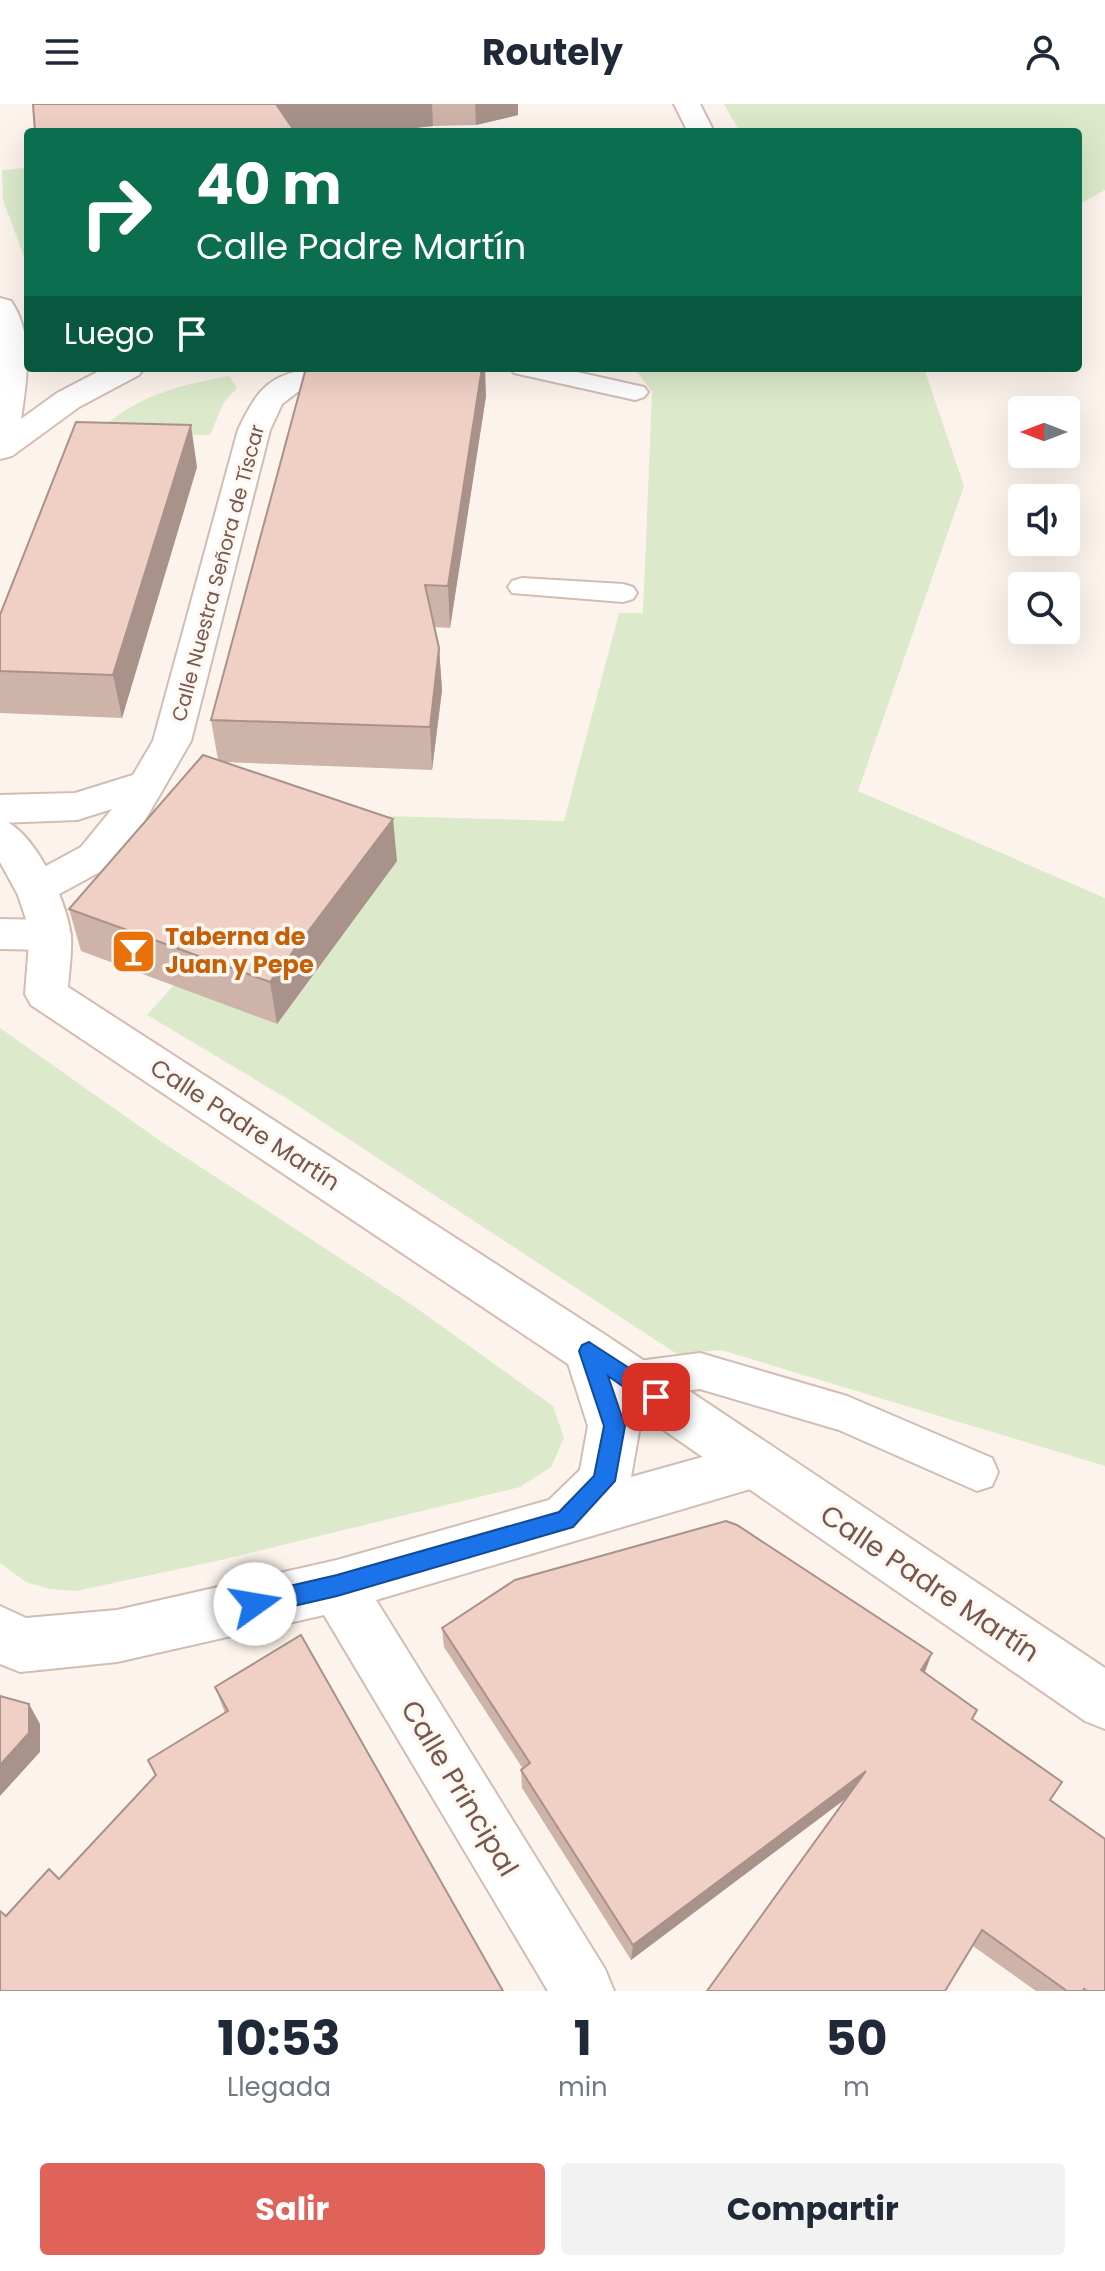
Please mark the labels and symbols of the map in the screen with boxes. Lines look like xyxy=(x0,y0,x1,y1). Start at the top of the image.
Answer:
north arrow xyxy=(1008,396,1080,468)
street label: Calle Nuestra Señora de Tíscar xyxy=(165,421,271,725)
place label: Taberna de Juan y Pepe xyxy=(165,920,314,981)
bar icon: Taberna de Juan y Pepe xyxy=(110,927,158,975)
street label: Calle Padre Martín xyxy=(144,1051,347,1198)
pin xyxy=(622,1363,690,1431)
street label: Calle Padre Martín xyxy=(812,1495,1047,1671)
position arrow xyxy=(213,1562,297,1646)
street label: Calle Principal xyxy=(392,1693,528,1884)

